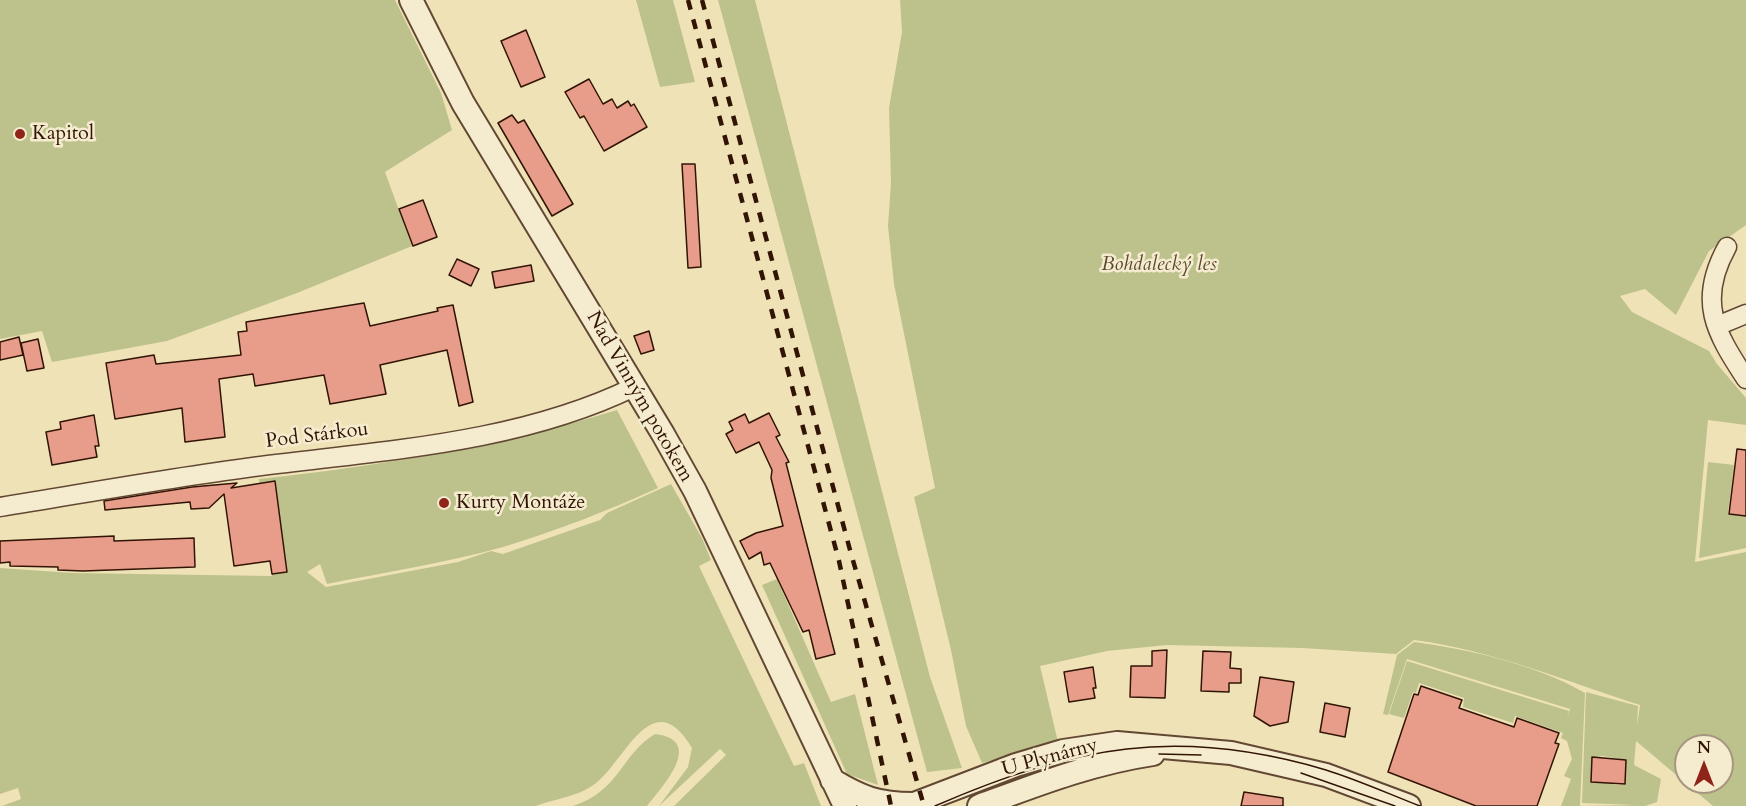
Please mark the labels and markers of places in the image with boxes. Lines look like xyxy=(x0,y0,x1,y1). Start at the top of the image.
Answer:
place label: Kapitol xyxy=(32,122,94,146)
marker: Kapitol xyxy=(13,127,27,141)
place label: Kurty Montáže xyxy=(456,491,585,515)
marker: Kurty Montáže xyxy=(437,496,451,510)

